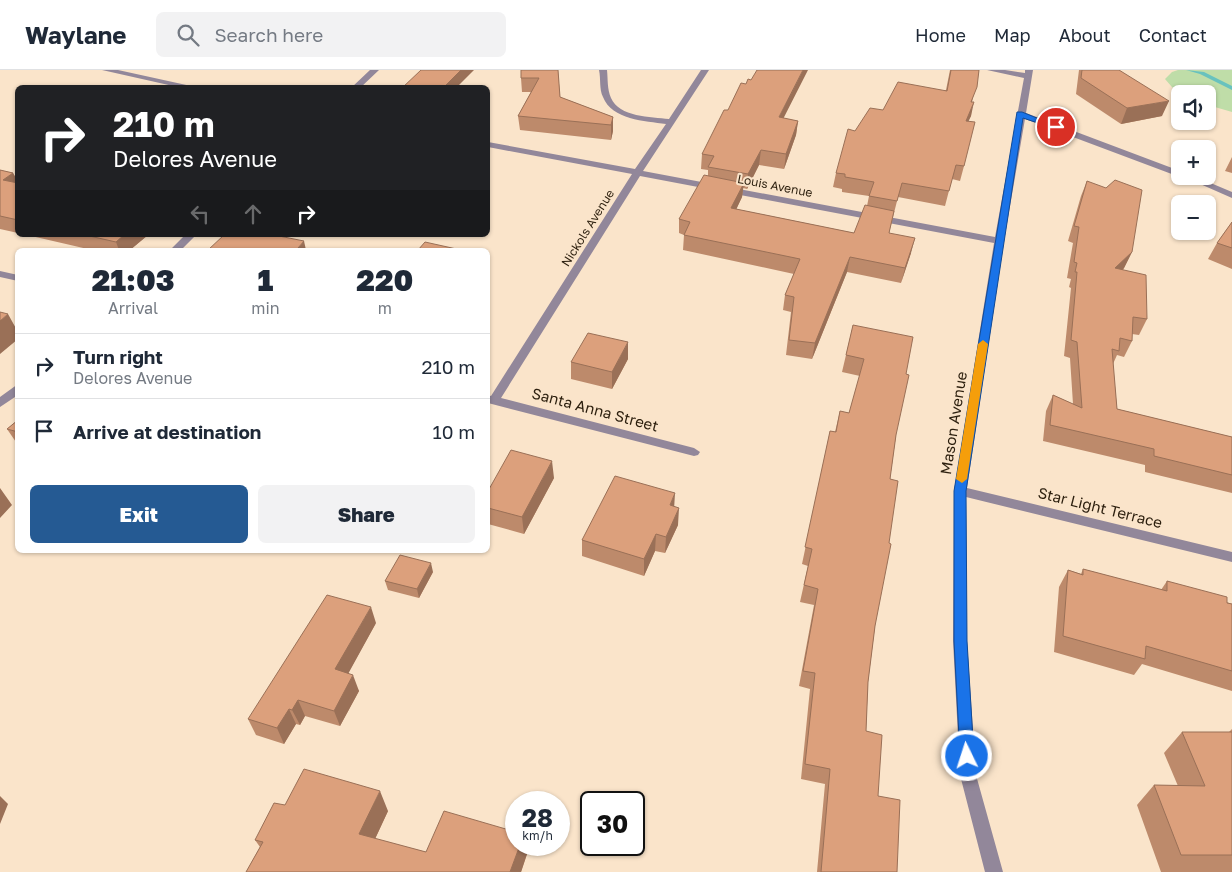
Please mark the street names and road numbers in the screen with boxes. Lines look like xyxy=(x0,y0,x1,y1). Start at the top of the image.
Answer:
street label: Louis Avenue xyxy=(736,171,814,200)
street label: Nickols Avenue xyxy=(558,186,617,269)
street label: Mason Avenue xyxy=(936,370,970,476)
street label: Santa Anna Street xyxy=(530,383,661,435)
street label: Star Light Terrace xyxy=(1036,483,1165,531)

